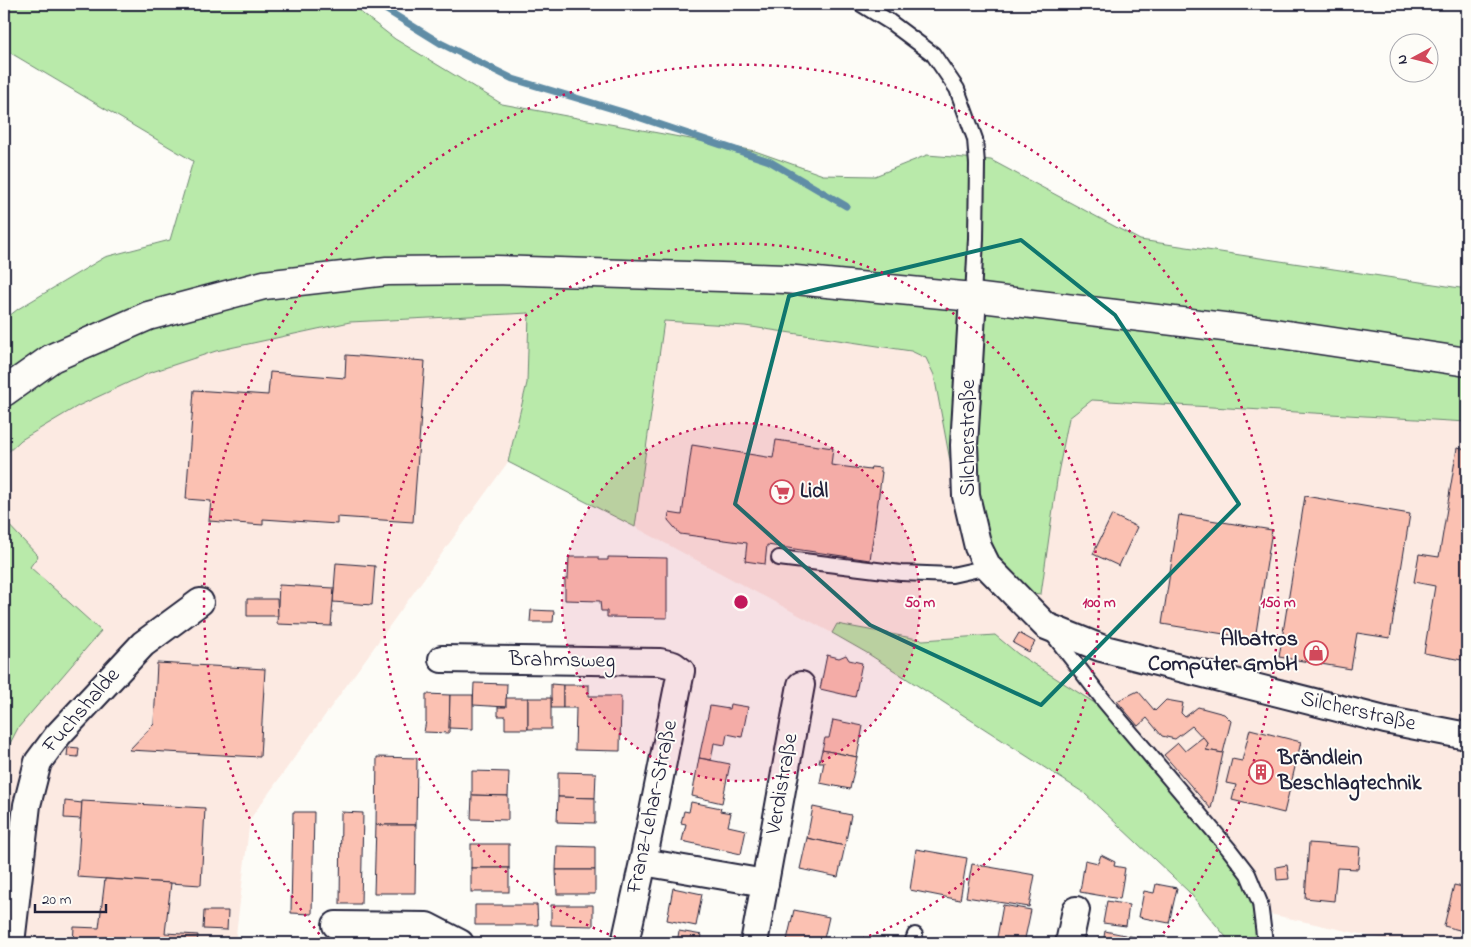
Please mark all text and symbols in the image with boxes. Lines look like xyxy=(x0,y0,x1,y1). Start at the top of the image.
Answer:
north arrow xyxy=(1388,32,1438,82)
text: N xyxy=(1392,53,1414,65)
street label: Silcherstraße xyxy=(953,379,985,497)
place label: Lidl xyxy=(800,476,828,508)
supermarket icon: Lidl xyxy=(769,479,795,505)
text: 50 m xyxy=(905,592,936,614)
text: 100 m xyxy=(1082,592,1116,614)
text: 150 m xyxy=(1260,592,1296,614)
centre of rings xyxy=(732,593,750,611)
place label: Albatros Computer GmbH xyxy=(1148,624,1298,681)
shop icon: Albatros Computer GmbH xyxy=(1303,640,1329,666)
street label: Brahmsweg xyxy=(508,644,616,679)
street label: Fuchshalde xyxy=(35,661,129,762)
street label: Silcherstraße xyxy=(1297,683,1419,741)
street label: Franz-Lehar-Straße xyxy=(619,717,687,898)
street label: Verdistraße xyxy=(758,731,808,838)
place label: Brändlein Beschlagtechnik xyxy=(1277,743,1423,801)
building icon: Brändlein Beschlagtechnik xyxy=(1248,759,1274,785)
scale bar xyxy=(35,882,106,914)
text: 20 m xyxy=(42,889,72,911)

